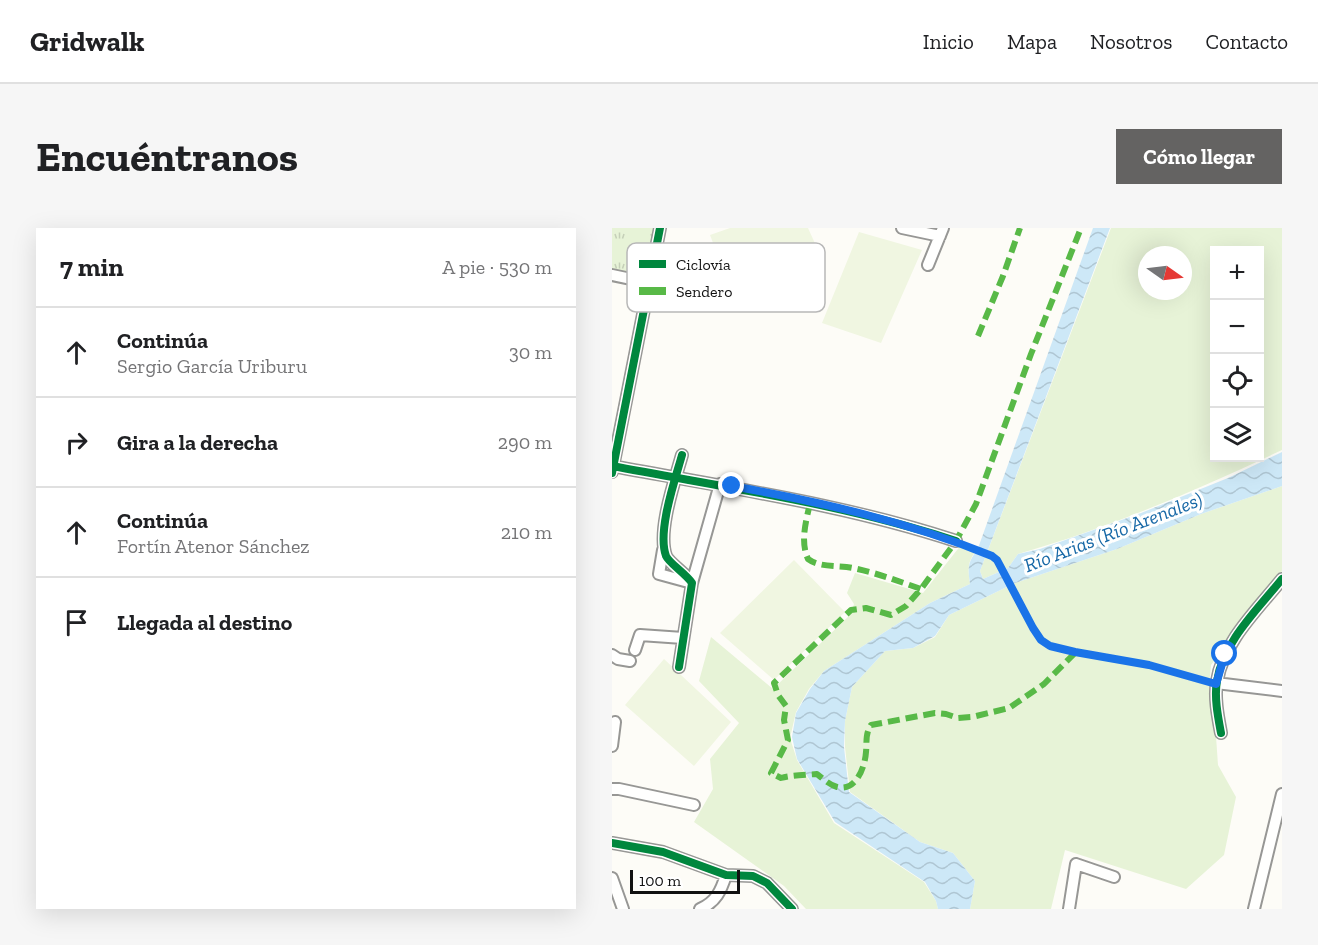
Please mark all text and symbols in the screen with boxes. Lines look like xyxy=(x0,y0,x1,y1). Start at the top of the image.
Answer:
text: Gridwalk xyxy=(30,25,144,58)
text: Inicio xyxy=(923,29,974,54)
text: Mapa xyxy=(1007,29,1057,54)
text: Nosotros xyxy=(1090,29,1172,54)
text: Contacto xyxy=(1205,29,1288,54)
button: Cómo llegar xyxy=(1116,129,1282,184)
text: Encuéntranos xyxy=(36,131,298,182)
legend xyxy=(627,243,825,312)
north arrow xyxy=(1138,246,1192,300)
map controls xyxy=(1210,246,1264,462)
button: + xyxy=(1210,246,1264,300)
text: 7 min xyxy=(60,251,124,283)
text: A pie · 530 m xyxy=(442,255,552,279)
text: Ciclovía xyxy=(676,255,731,274)
text: Sendero xyxy=(676,282,732,301)
button: − xyxy=(1210,300,1264,354)
text: Continúa xyxy=(117,327,208,354)
icon: ahead xyxy=(60,336,93,369)
text: 30 m xyxy=(509,340,552,364)
text: Sergio García Uriburu xyxy=(117,354,307,378)
button: locate xyxy=(1210,354,1264,408)
button: layers xyxy=(1210,408,1264,462)
icon: right xyxy=(60,426,93,459)
text: Gira a la derecha xyxy=(117,429,278,456)
text: 290 m xyxy=(498,430,552,454)
route end xyxy=(718,472,744,498)
water label: Río Arias (Río Arenales) xyxy=(1020,487,1206,577)
text: Continúa xyxy=(117,507,208,534)
icon: ahead xyxy=(60,516,93,549)
text: 210 m xyxy=(501,520,552,544)
text: Fortín Atenor Sánchez xyxy=(117,534,310,558)
icon: arrive xyxy=(60,606,93,639)
text: Llegada al destino xyxy=(117,609,292,636)
route start xyxy=(1211,640,1237,666)
scale bar xyxy=(630,867,740,894)
text: 100 m xyxy=(639,871,681,890)

